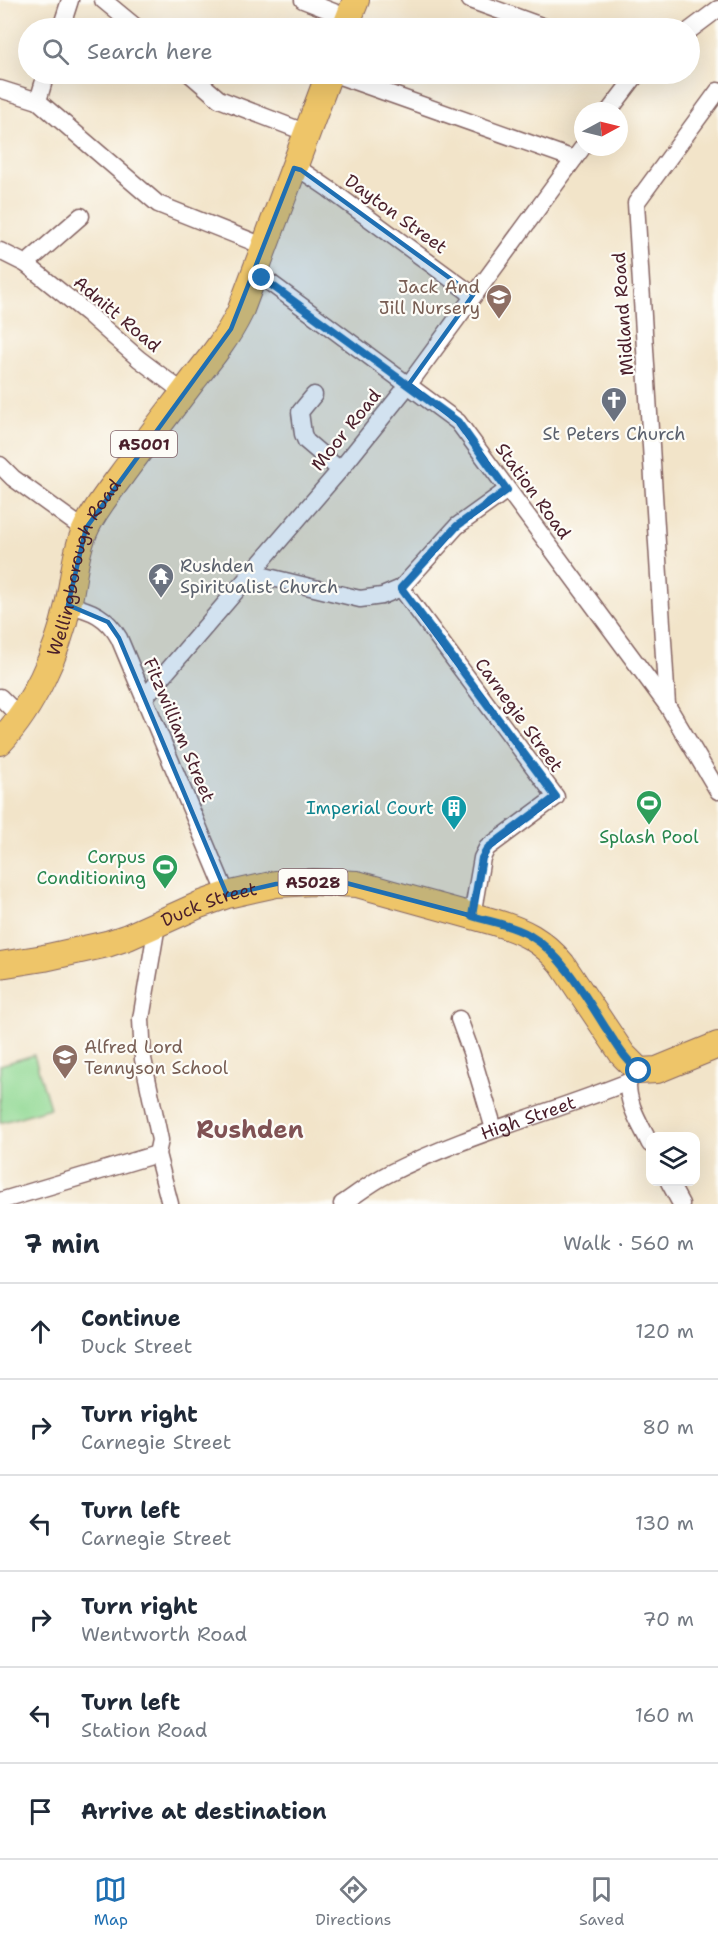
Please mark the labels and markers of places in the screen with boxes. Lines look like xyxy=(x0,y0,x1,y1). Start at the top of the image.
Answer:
place label: Jack And Jill Nursery xyxy=(379,275,480,320)
school or university icon: Jack And Jill Nursery xyxy=(484,282,514,320)
church icon: St Peters Church xyxy=(599,385,629,423)
place label: St Peters Church xyxy=(542,422,686,446)
place label: Rushden Spiritualist Church xyxy=(180,554,338,599)
temple icon: Rushden Spiritualist Church xyxy=(146,561,176,599)
sports icon: Splash Pool xyxy=(634,788,664,826)
building icon: Imperial Court xyxy=(439,793,469,831)
place label: Imperial Court xyxy=(306,796,434,820)
place label: Splash Pool xyxy=(599,825,699,849)
place label: Corpus Conditioning xyxy=(37,845,146,890)
sports icon: Corpus Conditioning xyxy=(150,852,180,890)
place label: Alfred Lord Tennyson School xyxy=(84,1035,229,1080)
school or university icon: Alfred Lord Tennyson School xyxy=(50,1042,80,1080)

